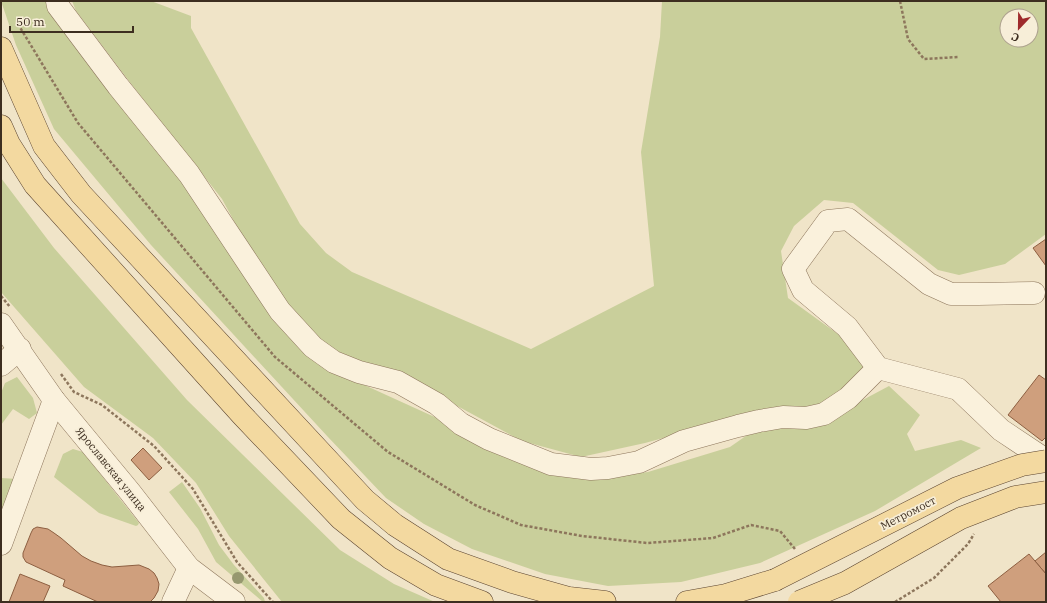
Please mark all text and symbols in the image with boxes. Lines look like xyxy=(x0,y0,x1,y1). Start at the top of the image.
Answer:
scale bar xyxy=(10,8,133,34)
north arrow xyxy=(999,8,1039,48)
text: 50 m xyxy=(16,14,45,29)
text: С xyxy=(1009,29,1021,45)
street label: Ярославская улица xyxy=(73,424,149,514)
street label: Метромост xyxy=(878,493,938,533)

